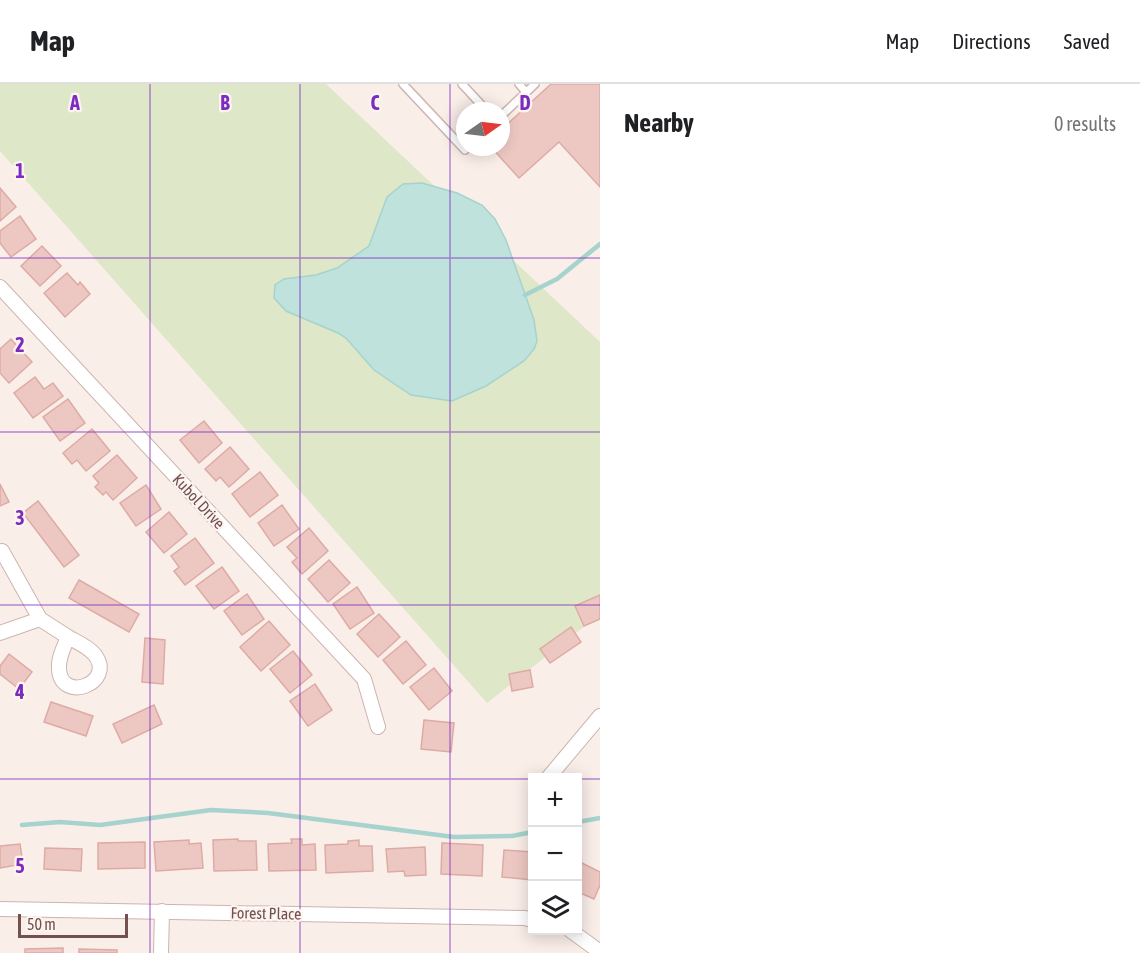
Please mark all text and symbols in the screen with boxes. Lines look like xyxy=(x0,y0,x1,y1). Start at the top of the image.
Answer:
text: Map xyxy=(30,25,75,57)
text: Map xyxy=(885,29,919,53)
text: Directions xyxy=(952,29,1031,53)
text: Saved xyxy=(1064,29,1110,53)
text: A xyxy=(69,91,80,114)
text: B xyxy=(220,91,230,114)
text: C xyxy=(371,91,380,114)
text: D xyxy=(519,91,531,114)
north arrow xyxy=(456,102,510,156)
text: Nearby xyxy=(624,108,694,138)
text: 0 results xyxy=(1054,112,1116,135)
text: 1 xyxy=(15,159,25,182)
text: 2 xyxy=(15,333,25,356)
street label: Kubol Drive xyxy=(169,470,229,532)
text: 3 xyxy=(15,506,25,529)
text: 4 xyxy=(14,680,25,703)
map controls xyxy=(528,773,582,935)
button: + xyxy=(528,773,582,827)
button: − xyxy=(528,827,582,881)
text: 5 xyxy=(15,854,25,877)
button: layers xyxy=(528,881,582,935)
street label: Forest Place xyxy=(230,903,302,923)
scale bar xyxy=(18,911,128,938)
text: 50 m xyxy=(27,915,56,933)

